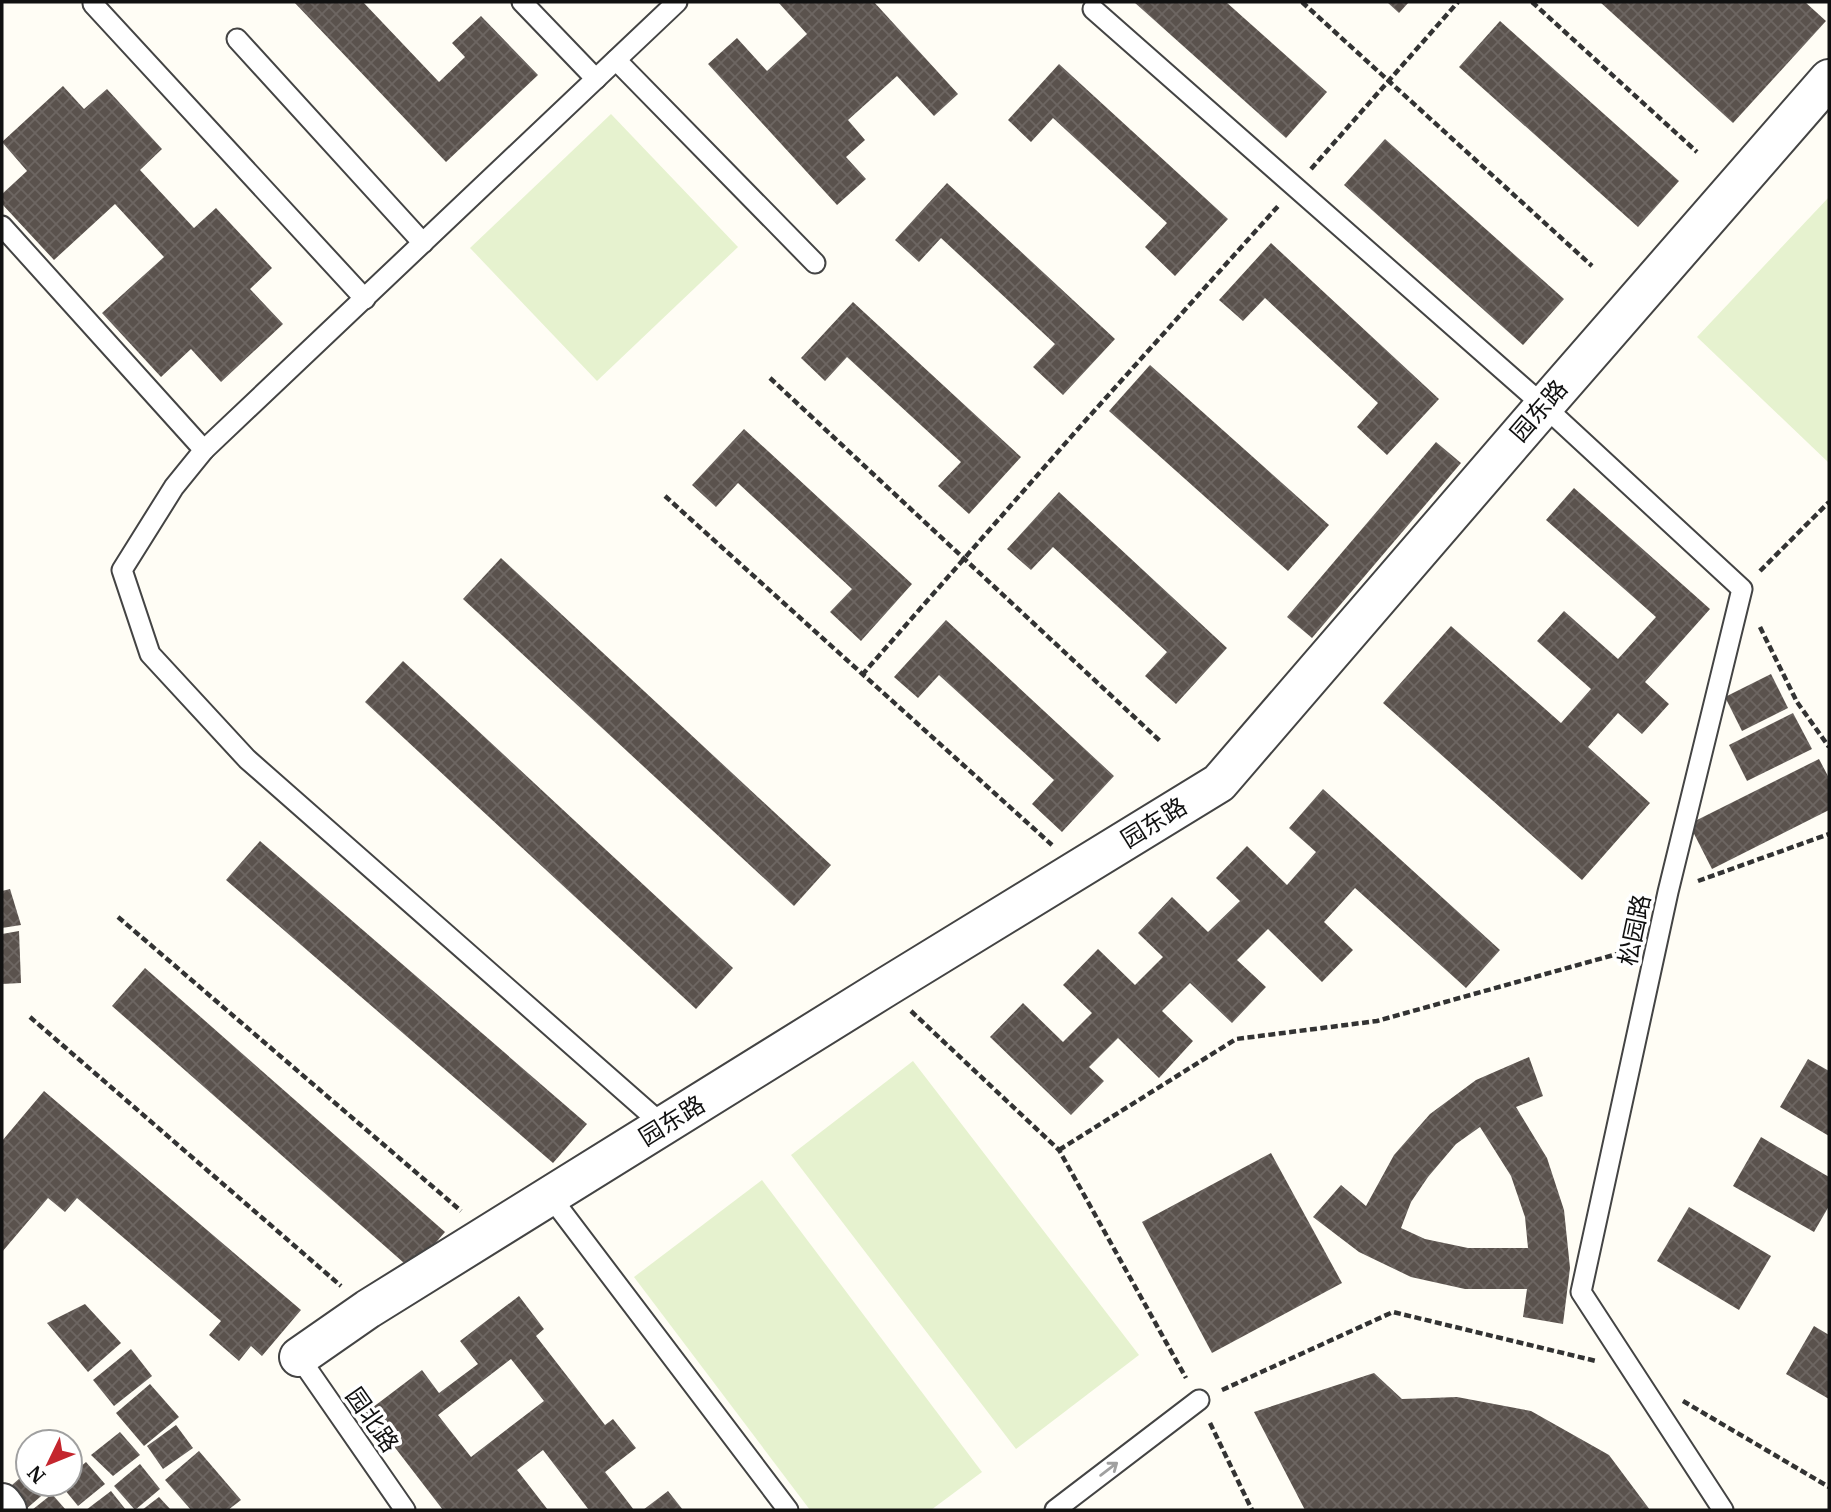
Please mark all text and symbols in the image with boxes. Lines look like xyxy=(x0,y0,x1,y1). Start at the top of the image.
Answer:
street label: 园东路 xyxy=(1503,373,1574,448)
street label: 园东路 xyxy=(1115,790,1192,855)
street label: 松园路 xyxy=(1612,891,1657,968)
street label: 园东路 xyxy=(633,1088,710,1153)
street label: 园北路 xyxy=(339,1381,406,1458)
north arrow xyxy=(14,1428,84,1498)
text: N xyxy=(23,1461,50,1488)
one-way arrow xyxy=(1099,1461,1118,1476)

